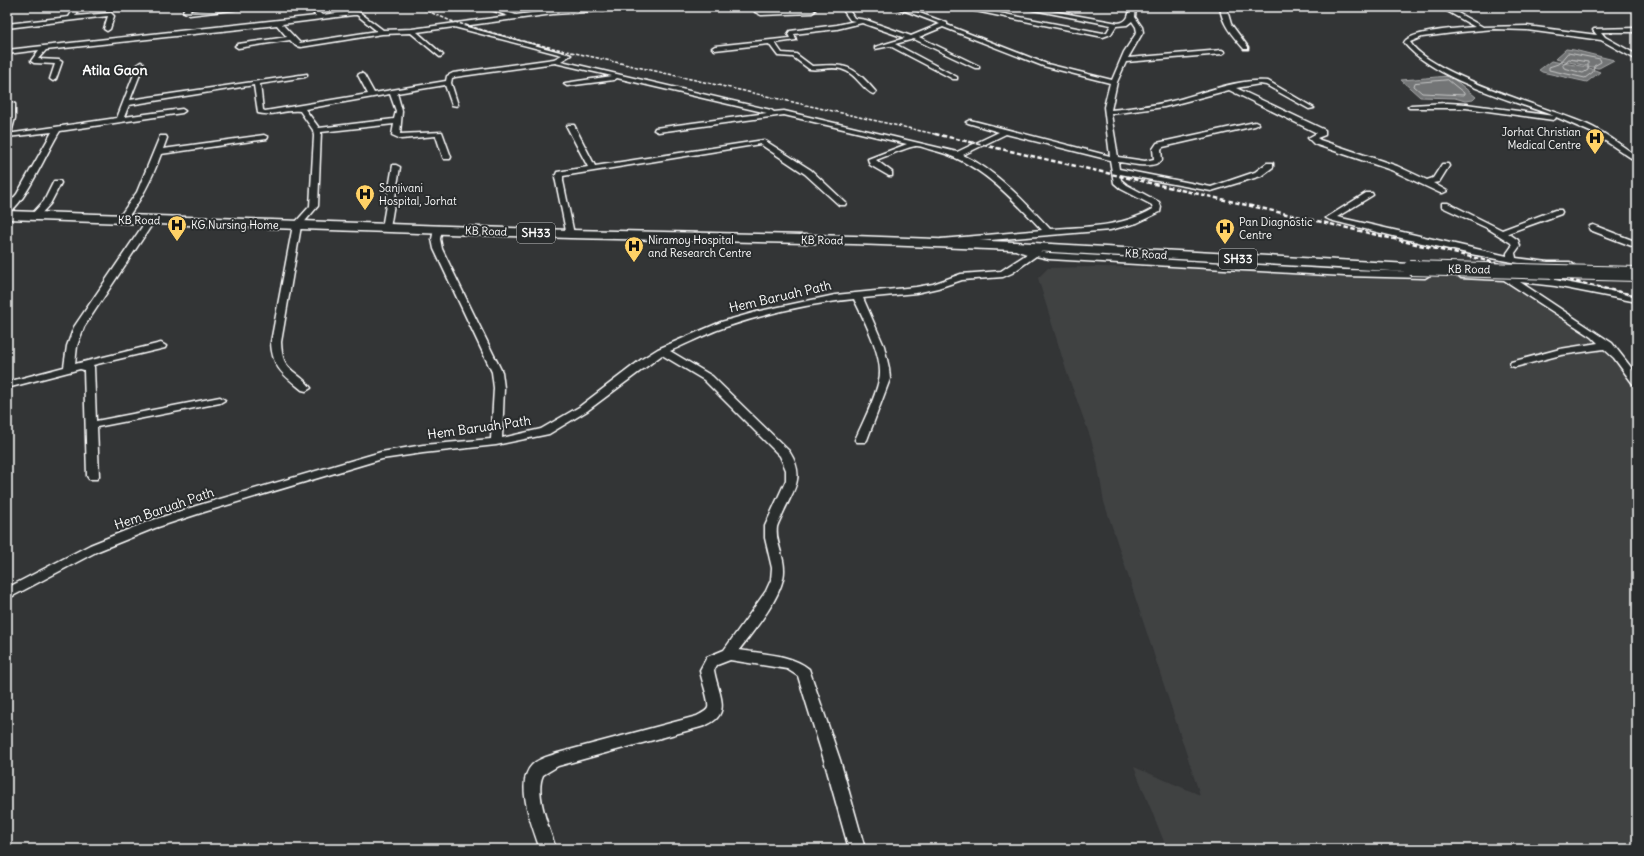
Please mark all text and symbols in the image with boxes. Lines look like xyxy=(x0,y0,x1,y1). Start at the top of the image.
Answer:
district label: Atila Gaon xyxy=(82,61,148,79)
place label: Jorhat Christian Medical Centre xyxy=(1501,125,1581,152)
hospital icon: Jorhat Christian Medical Centre xyxy=(1584,127,1606,155)
place label: Sanjivani Hospital, Jorhat xyxy=(379,181,457,208)
hospital icon: Sanjivani Hospital, Jorhat xyxy=(354,183,376,211)
street label: KB Road xyxy=(118,213,161,227)
hospital icon: KG Nursing Home xyxy=(166,214,188,242)
place label: Pan Diagnostic Centre xyxy=(1239,215,1313,242)
hospital icon: Pan Diagnostic Centre xyxy=(1214,217,1236,245)
place label: KG Nursing Home xyxy=(191,218,279,232)
street label: KB Road xyxy=(465,223,508,239)
road number: SH33 xyxy=(517,223,555,243)
place label: Niramoy Hospital and Research Centre xyxy=(648,233,752,260)
street label: KB Road xyxy=(801,233,844,247)
hospital icon: Niramoy Hospital and Research Centre xyxy=(623,235,645,263)
street label: KB Road xyxy=(1124,246,1168,262)
road number: SH33 xyxy=(1219,249,1257,269)
street label: KB Road xyxy=(1448,262,1491,276)
street label: Hem Baruah Path xyxy=(727,276,833,317)
street label: Hem Baruah Path xyxy=(426,412,532,443)
street label: Hem Baruah Path xyxy=(112,483,217,533)

